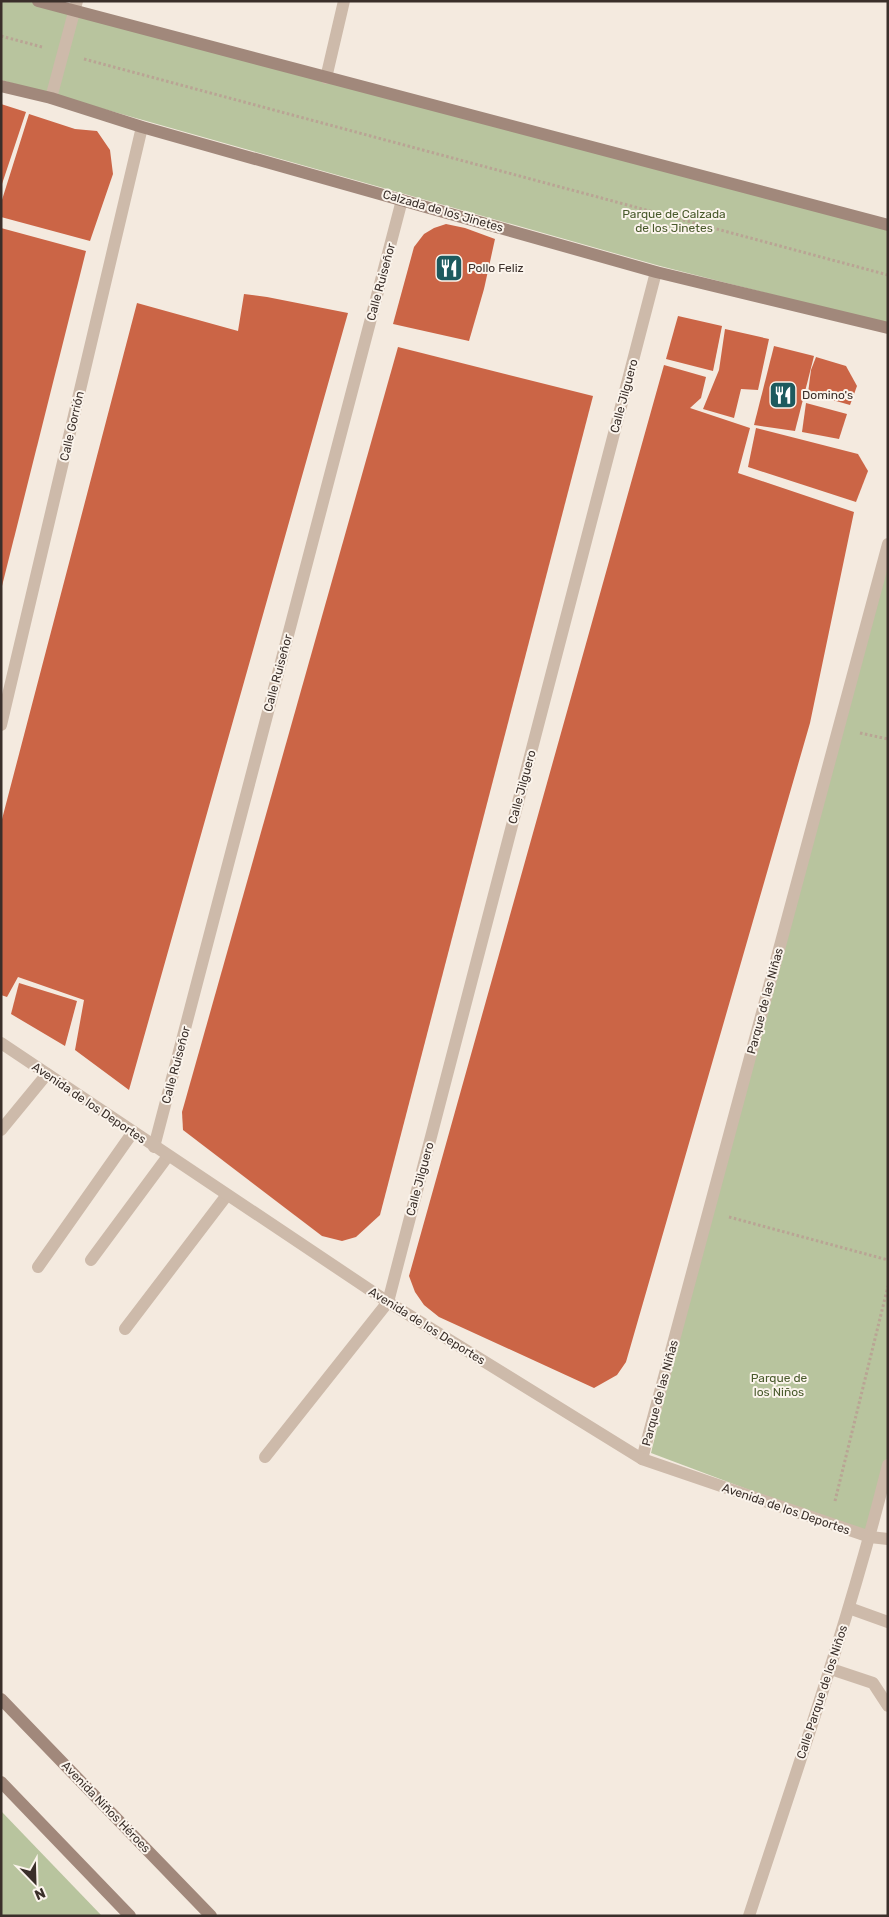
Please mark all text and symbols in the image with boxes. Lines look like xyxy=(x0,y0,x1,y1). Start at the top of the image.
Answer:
street label: Calzada de los Jinetes xyxy=(381,187,505,235)
park label: Parque de Calzada de los Jinetes xyxy=(622,207,726,235)
street label: Calle Ruiseñor xyxy=(364,241,398,322)
restaurant icon: Pollo Feliz xyxy=(434,253,464,283)
place label: Pollo Feliz xyxy=(468,261,524,275)
street label: Calle Jilguero xyxy=(607,357,641,435)
restaurant icon: Domino's xyxy=(768,380,798,410)
place label: Domino's xyxy=(802,388,853,402)
street label: Calle Gorrión xyxy=(57,390,87,462)
street label: Calle Ruiseñor xyxy=(261,632,295,713)
street label: Calle Jilguero xyxy=(505,748,539,826)
street label: Parque de las Niñas xyxy=(744,946,786,1056)
street label: Calle Ruiseñor xyxy=(159,1024,193,1105)
street label: Avenida de los Deportes xyxy=(29,1060,149,1146)
street label: Calle Jilguero xyxy=(403,1140,437,1218)
street label: Avenida de los Deportes xyxy=(366,1284,488,1368)
street label: Parque de las Niñas xyxy=(639,1338,681,1448)
park label: Parque de los Niños xyxy=(751,1371,808,1399)
street label: Avenida de los Deportes xyxy=(720,1480,852,1538)
street label: Calle Parque de los Niños xyxy=(794,1623,850,1761)
street label: Avenida Niños Héroes xyxy=(59,1758,153,1856)
north arrow xyxy=(10,1857,60,1907)
text: N xyxy=(32,1884,48,1903)

